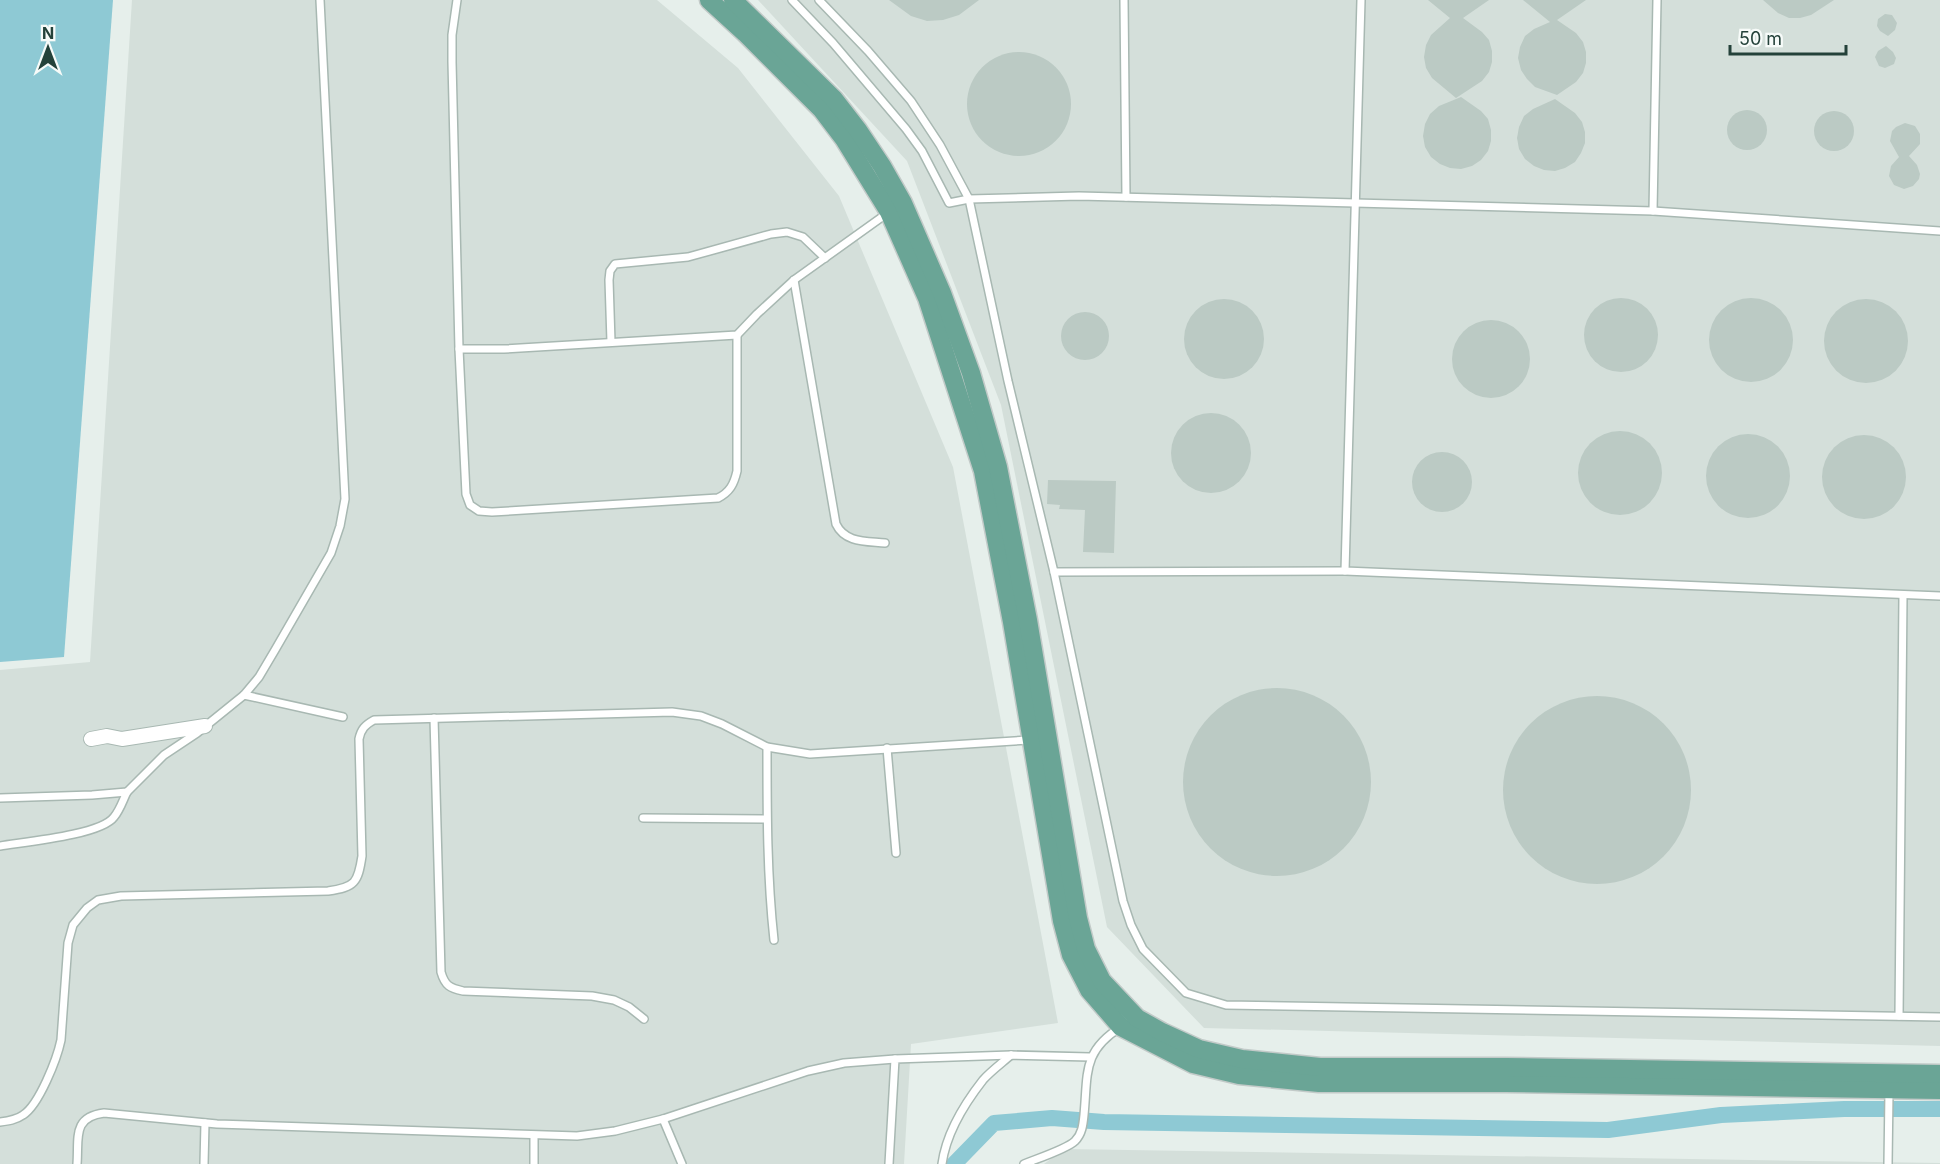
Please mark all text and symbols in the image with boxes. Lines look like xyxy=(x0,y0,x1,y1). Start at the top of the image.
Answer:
north arrow xyxy=(18,18,78,78)
scale bar xyxy=(1730,18,1846,56)
text: N xyxy=(42,23,54,43)
text: 50 m xyxy=(1739,28,1782,49)

